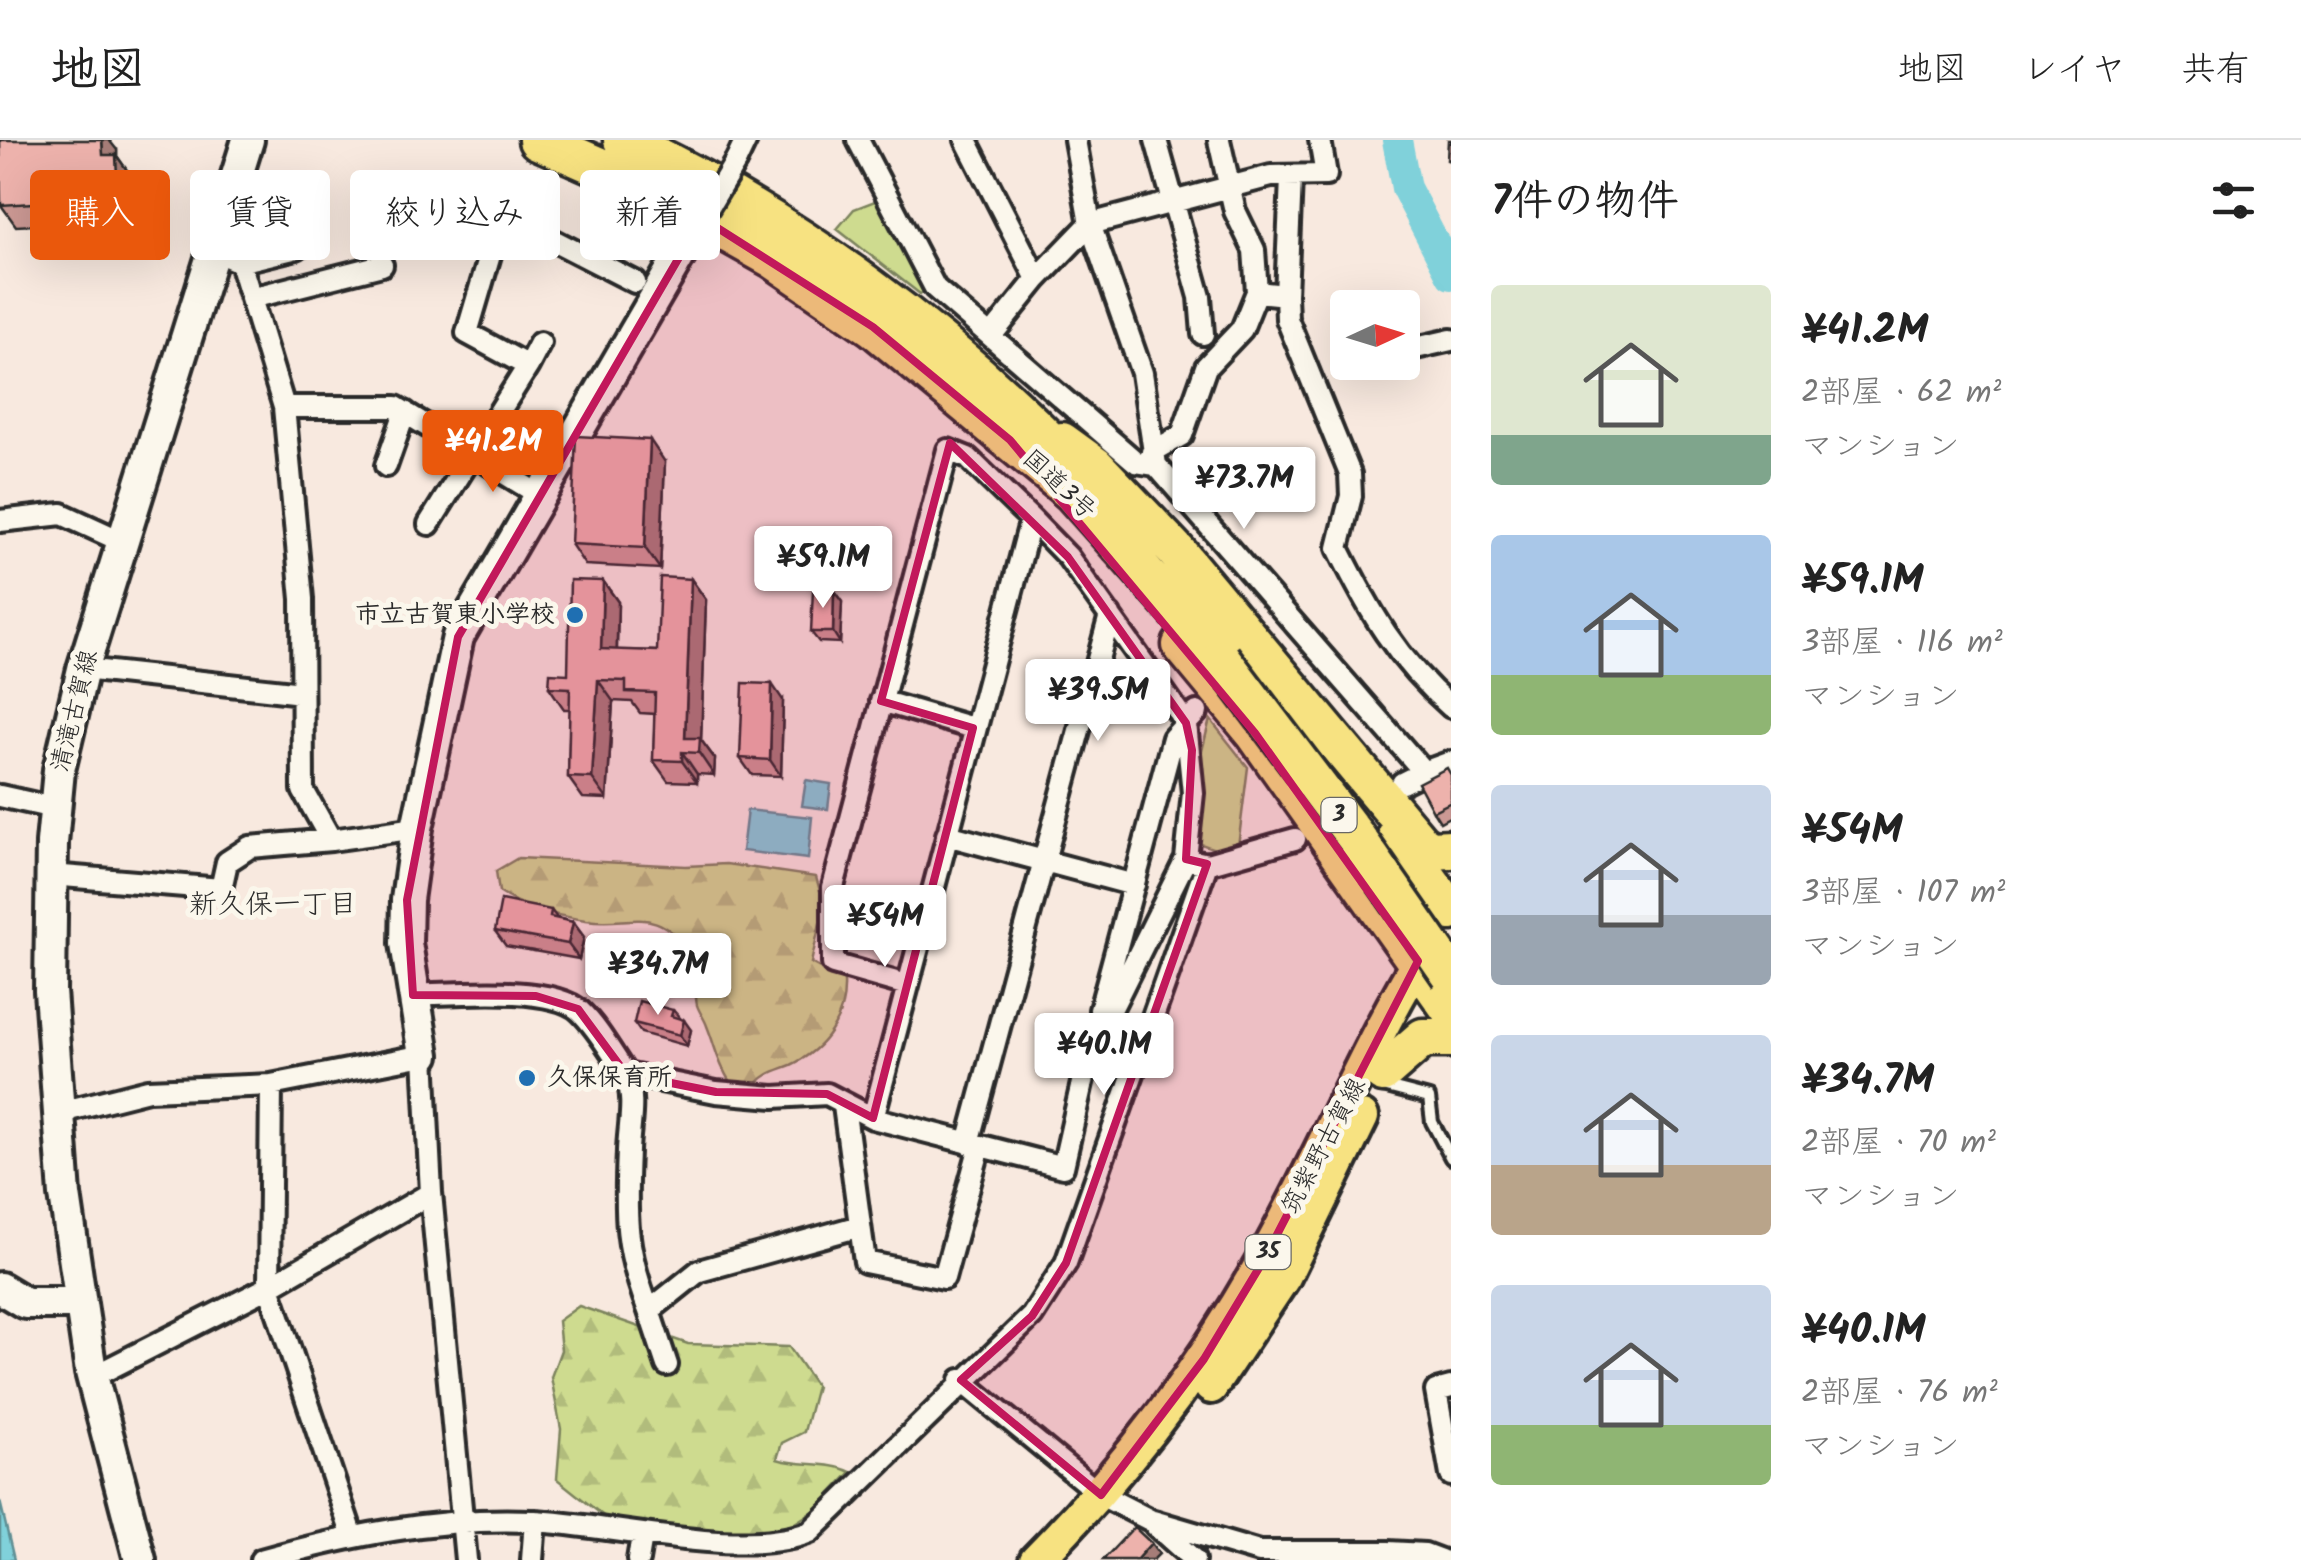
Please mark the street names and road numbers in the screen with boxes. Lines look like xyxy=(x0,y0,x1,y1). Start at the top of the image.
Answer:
street label: 国道3号 xyxy=(1013,440,1105,530)
street label: 清滝古賀線 xyxy=(40,646,110,776)
road number: 3 xyxy=(1322,798,1356,832)
street label: 筑紫野古賀線 xyxy=(1271,1070,1377,1222)
road number: 35 xyxy=(1246,1235,1290,1269)

